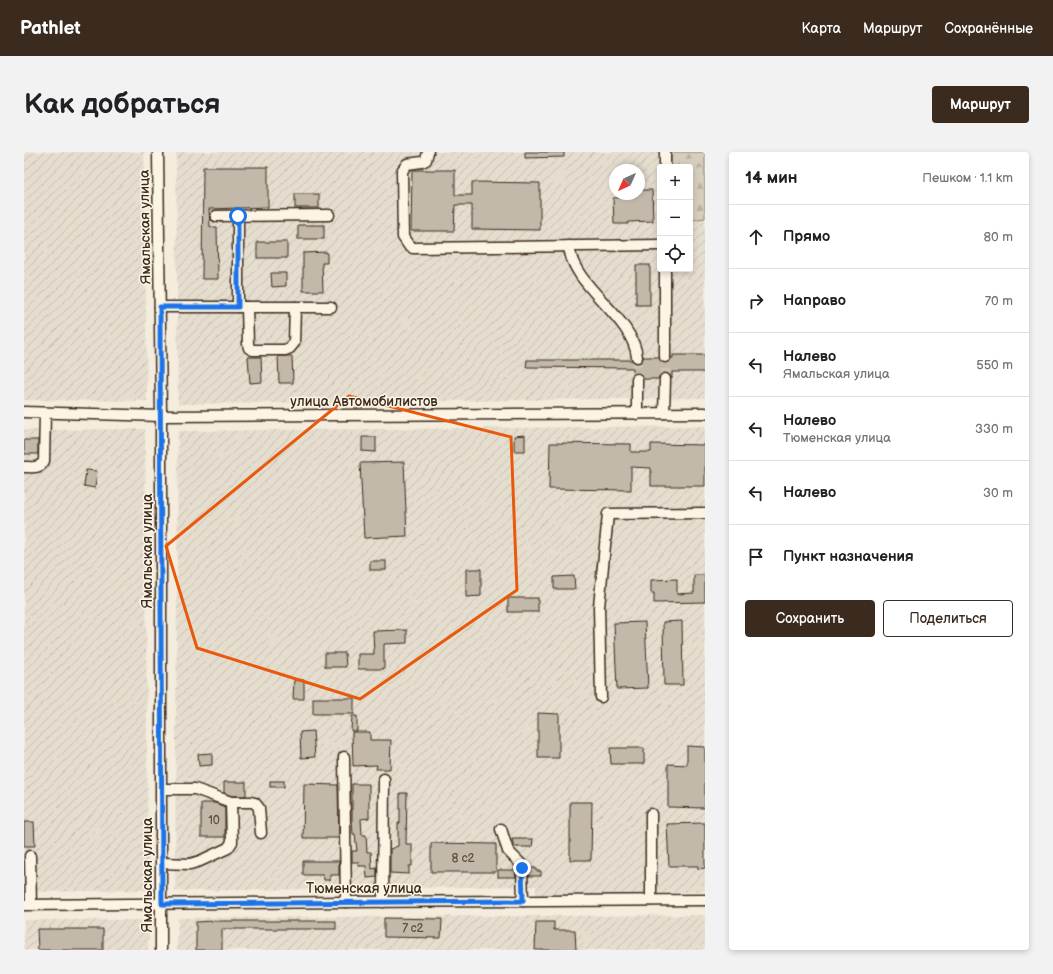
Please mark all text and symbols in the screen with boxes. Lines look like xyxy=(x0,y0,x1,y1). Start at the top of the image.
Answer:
text: Pathlet xyxy=(20,17,81,40)
text: Карта xyxy=(802,20,841,37)
text: Маршрут xyxy=(863,20,923,37)
text: Сохранённые xyxy=(945,20,1033,37)
button: Маршрут xyxy=(932,86,1029,123)
text: Как добраться xyxy=(24,88,221,121)
north arrow xyxy=(609,164,645,200)
map controls xyxy=(657,164,693,272)
button: + xyxy=(657,164,693,200)
text: 14 мин xyxy=(745,168,798,188)
street label: Ямальская улица xyxy=(135,169,155,285)
text: Пешком · 1.1 km xyxy=(922,170,1013,186)
button: − xyxy=(657,200,693,236)
route start xyxy=(229,207,247,225)
icon: ahead xyxy=(745,226,767,248)
text: Прямо xyxy=(783,227,830,246)
text: 80 m xyxy=(984,229,1013,245)
button: locate xyxy=(657,236,693,272)
icon: right xyxy=(745,290,767,312)
text: Направо xyxy=(783,291,846,310)
text: 70 m xyxy=(985,293,1013,309)
text: Налево xyxy=(783,347,836,366)
icon: left xyxy=(745,354,767,376)
text: 550 m xyxy=(976,357,1013,373)
text: Ямальская улица xyxy=(783,366,890,382)
street label: улица Автомобилистов xyxy=(290,393,438,410)
text: Налево xyxy=(783,411,836,430)
icon: left xyxy=(745,418,767,440)
text: 330 m xyxy=(975,421,1013,437)
text: Тюменская улица xyxy=(783,430,891,446)
icon: left xyxy=(745,482,767,504)
text: Налево xyxy=(783,483,836,502)
text: 30 m xyxy=(983,485,1013,501)
street label: Ямальская улица xyxy=(139,493,156,608)
icon: arrive xyxy=(745,546,767,568)
text: Пункт назначения xyxy=(783,547,914,566)
button: Сохранить xyxy=(745,600,875,637)
button: Поделиться xyxy=(883,600,1013,637)
house number: 10 xyxy=(208,813,220,828)
street label: Ямальская улица xyxy=(139,817,156,932)
house number: 8 с2 xyxy=(451,851,475,866)
route end xyxy=(513,859,531,877)
street label: Тюменская улица xyxy=(306,880,423,897)
house number: 7 с2 xyxy=(402,921,424,936)

